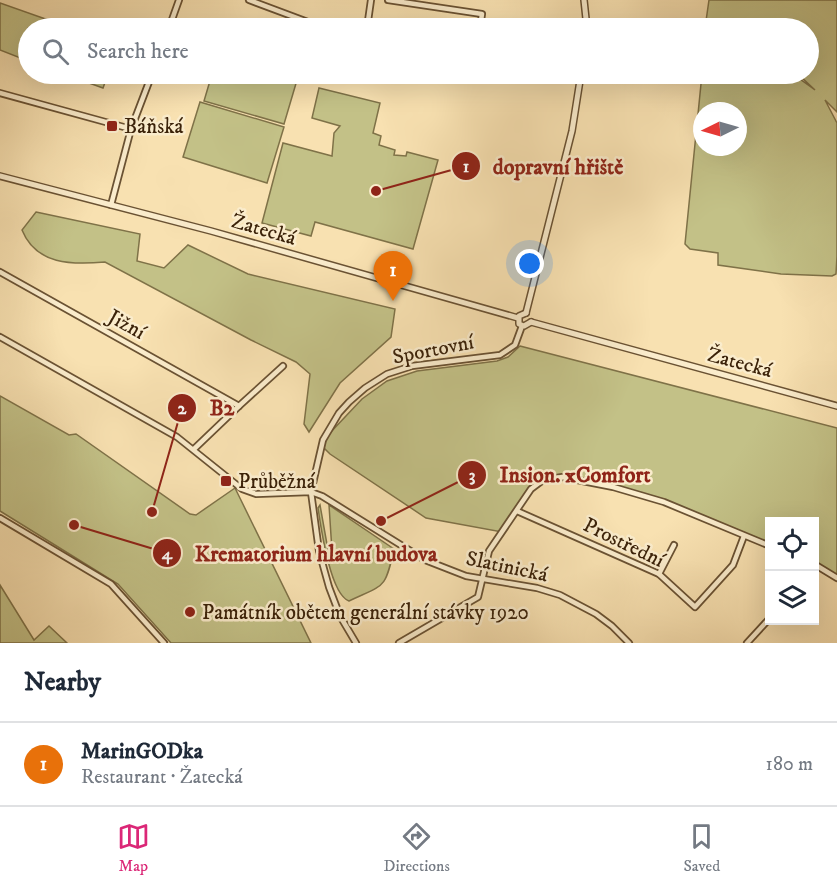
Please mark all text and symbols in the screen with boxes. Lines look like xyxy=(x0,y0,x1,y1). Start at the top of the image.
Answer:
search box xyxy=(18,18,819,84)
icon: search xyxy=(39,35,72,68)
text: Search here xyxy=(87,38,189,65)
north arrow xyxy=(693,102,747,156)
place label: Báňská xyxy=(124,114,184,140)
marker: Báňská xyxy=(105,119,119,133)
callout: dopravní hřiště xyxy=(451,146,635,186)
text: dopravní hřiště xyxy=(493,154,623,181)
text: 1 xyxy=(463,156,470,178)
street label: Žatecká xyxy=(228,206,300,252)
your location xyxy=(515,249,544,278)
pin: 1 xyxy=(374,252,412,301)
street label: Jižní xyxy=(101,303,151,346)
street label: Sportovní xyxy=(390,329,478,371)
street label: Žatecká xyxy=(704,340,776,384)
callout: B2 xyxy=(167,388,246,428)
text: B2 xyxy=(210,395,236,422)
text: 2 xyxy=(178,398,188,420)
callout: Insion. xComfort xyxy=(457,455,662,495)
text: Insion. xComfort xyxy=(499,462,651,489)
text: 3 xyxy=(469,465,476,487)
place label: Průběžná xyxy=(238,469,316,495)
marker: Průběžná xyxy=(219,474,233,488)
street label: Prostřední xyxy=(579,512,670,574)
map controls xyxy=(765,517,819,625)
button: locate xyxy=(765,517,819,571)
callout: Krematorium hlavní budova xyxy=(152,533,449,573)
text: Krematorium hlavní budova xyxy=(195,541,438,568)
text: 4 xyxy=(161,543,173,565)
street label: Slatinická xyxy=(463,546,550,588)
button: layers xyxy=(765,571,819,625)
place label: Památník obětem generální stávky 1920 xyxy=(202,600,529,626)
marker: Památník obětem generální stávky 1920 xyxy=(183,605,197,619)
text: Nearby xyxy=(24,666,101,699)
text: MarinGODka xyxy=(81,738,203,765)
text: 1 xyxy=(40,752,47,777)
text: 180 m xyxy=(766,752,813,777)
text: Restaurant · Žatecká xyxy=(81,765,243,790)
tab: Map xyxy=(117,820,150,876)
tab: Directions xyxy=(383,820,450,876)
tab: Saved xyxy=(683,820,720,876)

